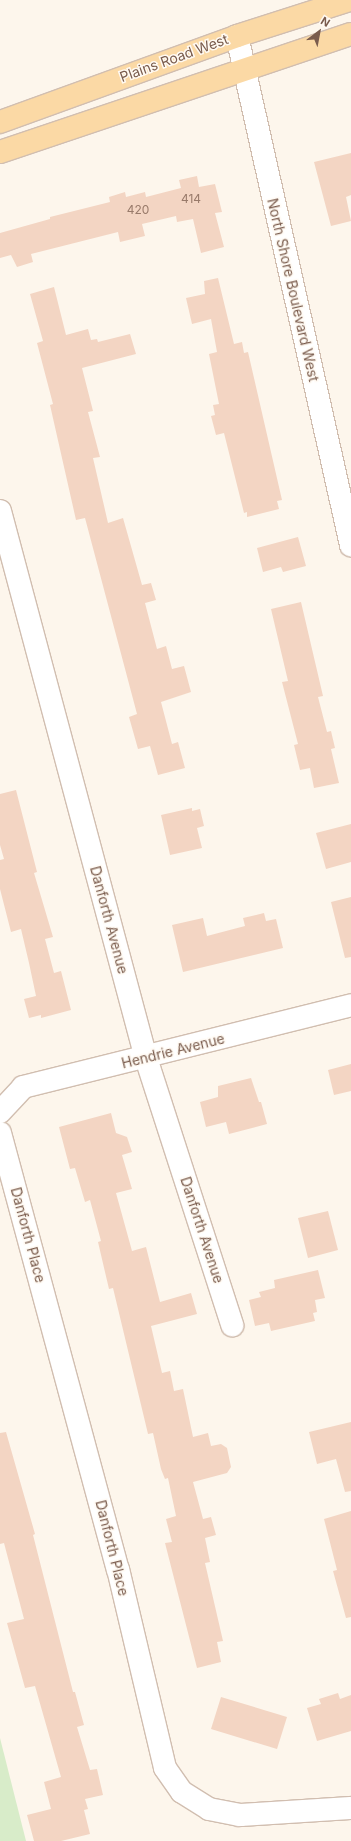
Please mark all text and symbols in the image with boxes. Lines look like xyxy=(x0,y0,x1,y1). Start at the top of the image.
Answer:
north arrow xyxy=(299,12,339,52)
text: N xyxy=(318,14,333,30)
street label: Plains Road West xyxy=(118,31,230,85)
house number: 414 xyxy=(181,192,201,206)
street label: North Shore Boulevard West xyxy=(264,197,322,383)
house number: 420 xyxy=(127,203,149,217)
street label: Danforth Avenue xyxy=(87,864,131,976)
street label: Hendrie Avenue xyxy=(120,1030,226,1072)
street label: Danforth Avenue xyxy=(177,1175,227,1285)
street label: Danforth Place xyxy=(7,1185,49,1285)
street label: Danforth Place xyxy=(92,1498,132,1598)

